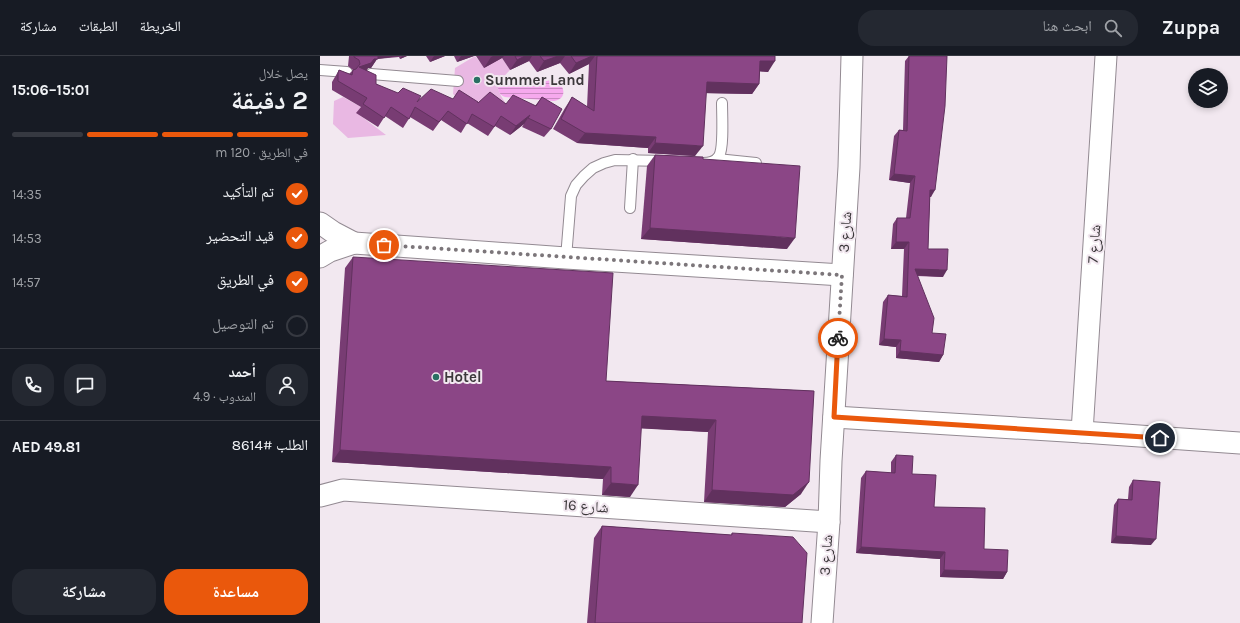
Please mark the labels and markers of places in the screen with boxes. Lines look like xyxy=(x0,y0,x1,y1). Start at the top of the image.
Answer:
place label: Summer Land xyxy=(485,71,585,89)
marker: Summer Land xyxy=(472,75,482,85)
pin xyxy=(367,228,401,262)
place label: Hotel xyxy=(444,368,482,386)
marker: Hotel xyxy=(431,372,441,382)
pin xyxy=(1143,421,1177,455)

